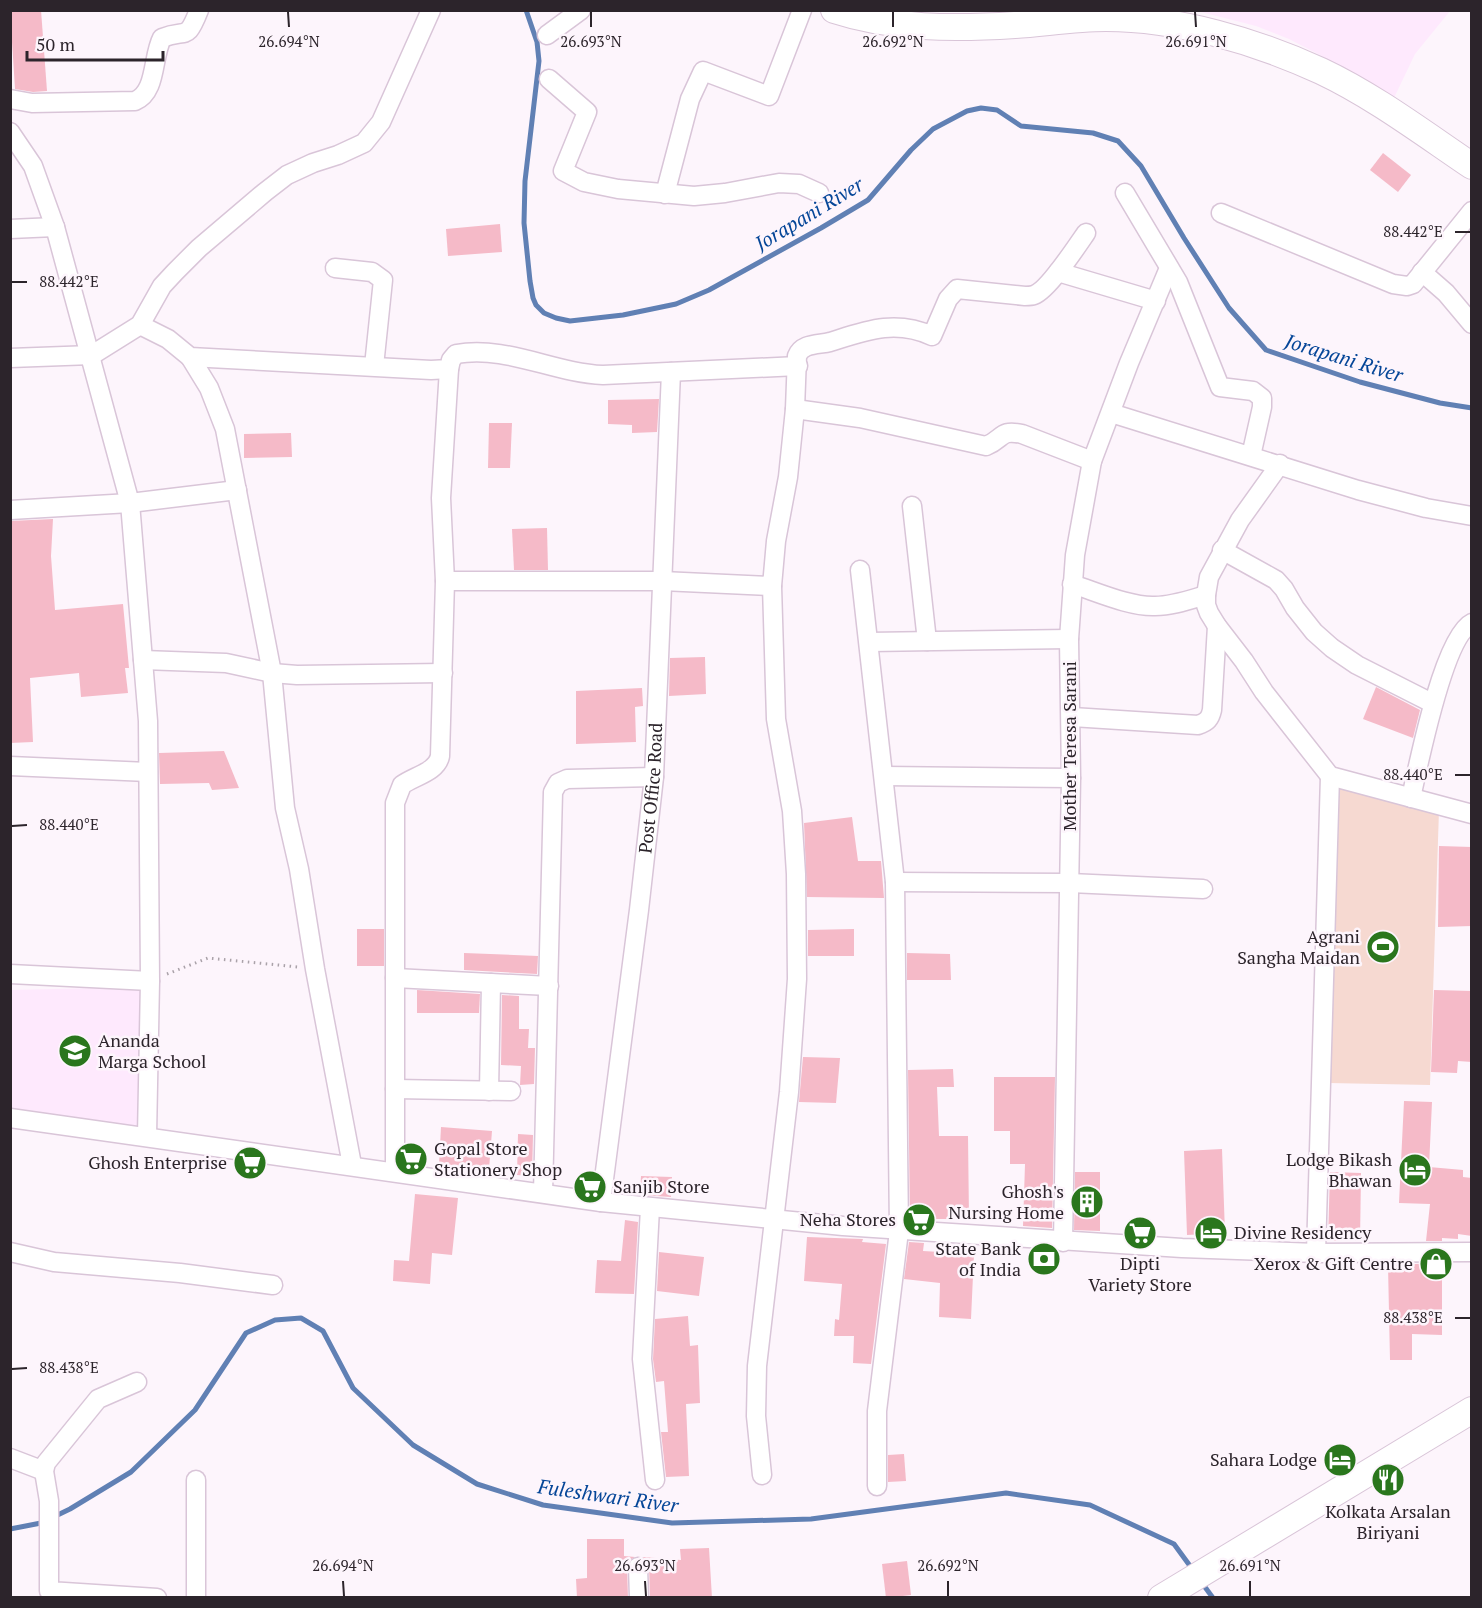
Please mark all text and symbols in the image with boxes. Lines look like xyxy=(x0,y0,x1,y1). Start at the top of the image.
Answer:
scale bar xyxy=(27,24,164,62)
text: 26.694°N xyxy=(258,31,320,51)
text: 26.693°N xyxy=(560,31,622,51)
text: 26.692°N xyxy=(862,31,924,51)
text: 26.691°N xyxy=(1165,31,1227,51)
text: 50 m xyxy=(36,32,76,56)
water label: Jorapani River xyxy=(749,170,869,257)
text: 88.442°E xyxy=(1383,221,1443,241)
text: 88.442°E xyxy=(39,271,99,291)
water label: Jorapani River xyxy=(1281,327,1408,389)
street label: Mother Teresa Sarani xyxy=(1057,661,1081,831)
street label: Post Office Road xyxy=(632,722,667,855)
text: 88.440°E xyxy=(1383,764,1443,784)
text: 88.440°E xyxy=(39,814,99,834)
place label: Agrani Sangha Maidan xyxy=(1237,924,1360,969)
sports icon: Agrani Sangha Maidan xyxy=(1365,929,1401,965)
place label: Ananda Marga School xyxy=(98,1028,206,1073)
school or university icon: Ananda Marga School xyxy=(57,1033,93,1069)
place label: Gopal Store Stationery Shop xyxy=(434,1136,562,1181)
supermarket icon: Gopal Store Stationery Shop xyxy=(393,1141,429,1177)
supermarket icon: Ghosh Enterprise xyxy=(232,1145,268,1181)
place label: Lodge Bikash Bhawan xyxy=(1286,1147,1392,1192)
place label: Ghosh Enterprise xyxy=(88,1150,227,1174)
hotel icon: Lodge Bikash Bhawan xyxy=(1397,1152,1433,1188)
supermarket icon: Sanjib Store xyxy=(572,1169,608,1205)
place label: Sanjib Store xyxy=(613,1174,709,1198)
place label: Ghosh's Nursing Home xyxy=(948,1179,1064,1224)
building icon: Ghosh's Nursing Home xyxy=(1069,1184,1105,1220)
supermarket icon: Neha Stores xyxy=(901,1202,937,1238)
place label: Neha Stores xyxy=(800,1207,896,1231)
supermarket icon: Dipti Variety Store xyxy=(1122,1215,1158,1251)
hotel icon: Divine Residency xyxy=(1193,1215,1229,1251)
place label: Divine Residency xyxy=(1234,1220,1372,1244)
place label: State Bank of India xyxy=(935,1236,1022,1281)
bank icon: State Bank of India xyxy=(1026,1241,1062,1277)
shop icon: Xerox & Gift Centre xyxy=(1418,1246,1454,1282)
place label: Dipti Variety Store xyxy=(1088,1251,1192,1296)
place label: Xerox & Gift Centre xyxy=(1254,1251,1413,1275)
text: 88.438°E xyxy=(1383,1307,1443,1327)
text: 88.438°E xyxy=(39,1357,99,1377)
hotel icon: Sahara Lodge xyxy=(1322,1442,1358,1478)
place label: Sahara Lodge xyxy=(1210,1447,1317,1471)
restaurant icon: Kolkata Arsalan Biriyani xyxy=(1370,1462,1406,1498)
water label: Fuleshwari River xyxy=(535,1472,681,1519)
place label: Kolkata Arsalan Biriyani xyxy=(1325,1499,1451,1544)
text: 26.694°N xyxy=(312,1555,374,1575)
text: 26.693°N xyxy=(614,1555,676,1575)
text: 26.692°N xyxy=(917,1555,979,1575)
text: 26.691°N xyxy=(1219,1555,1281,1575)

